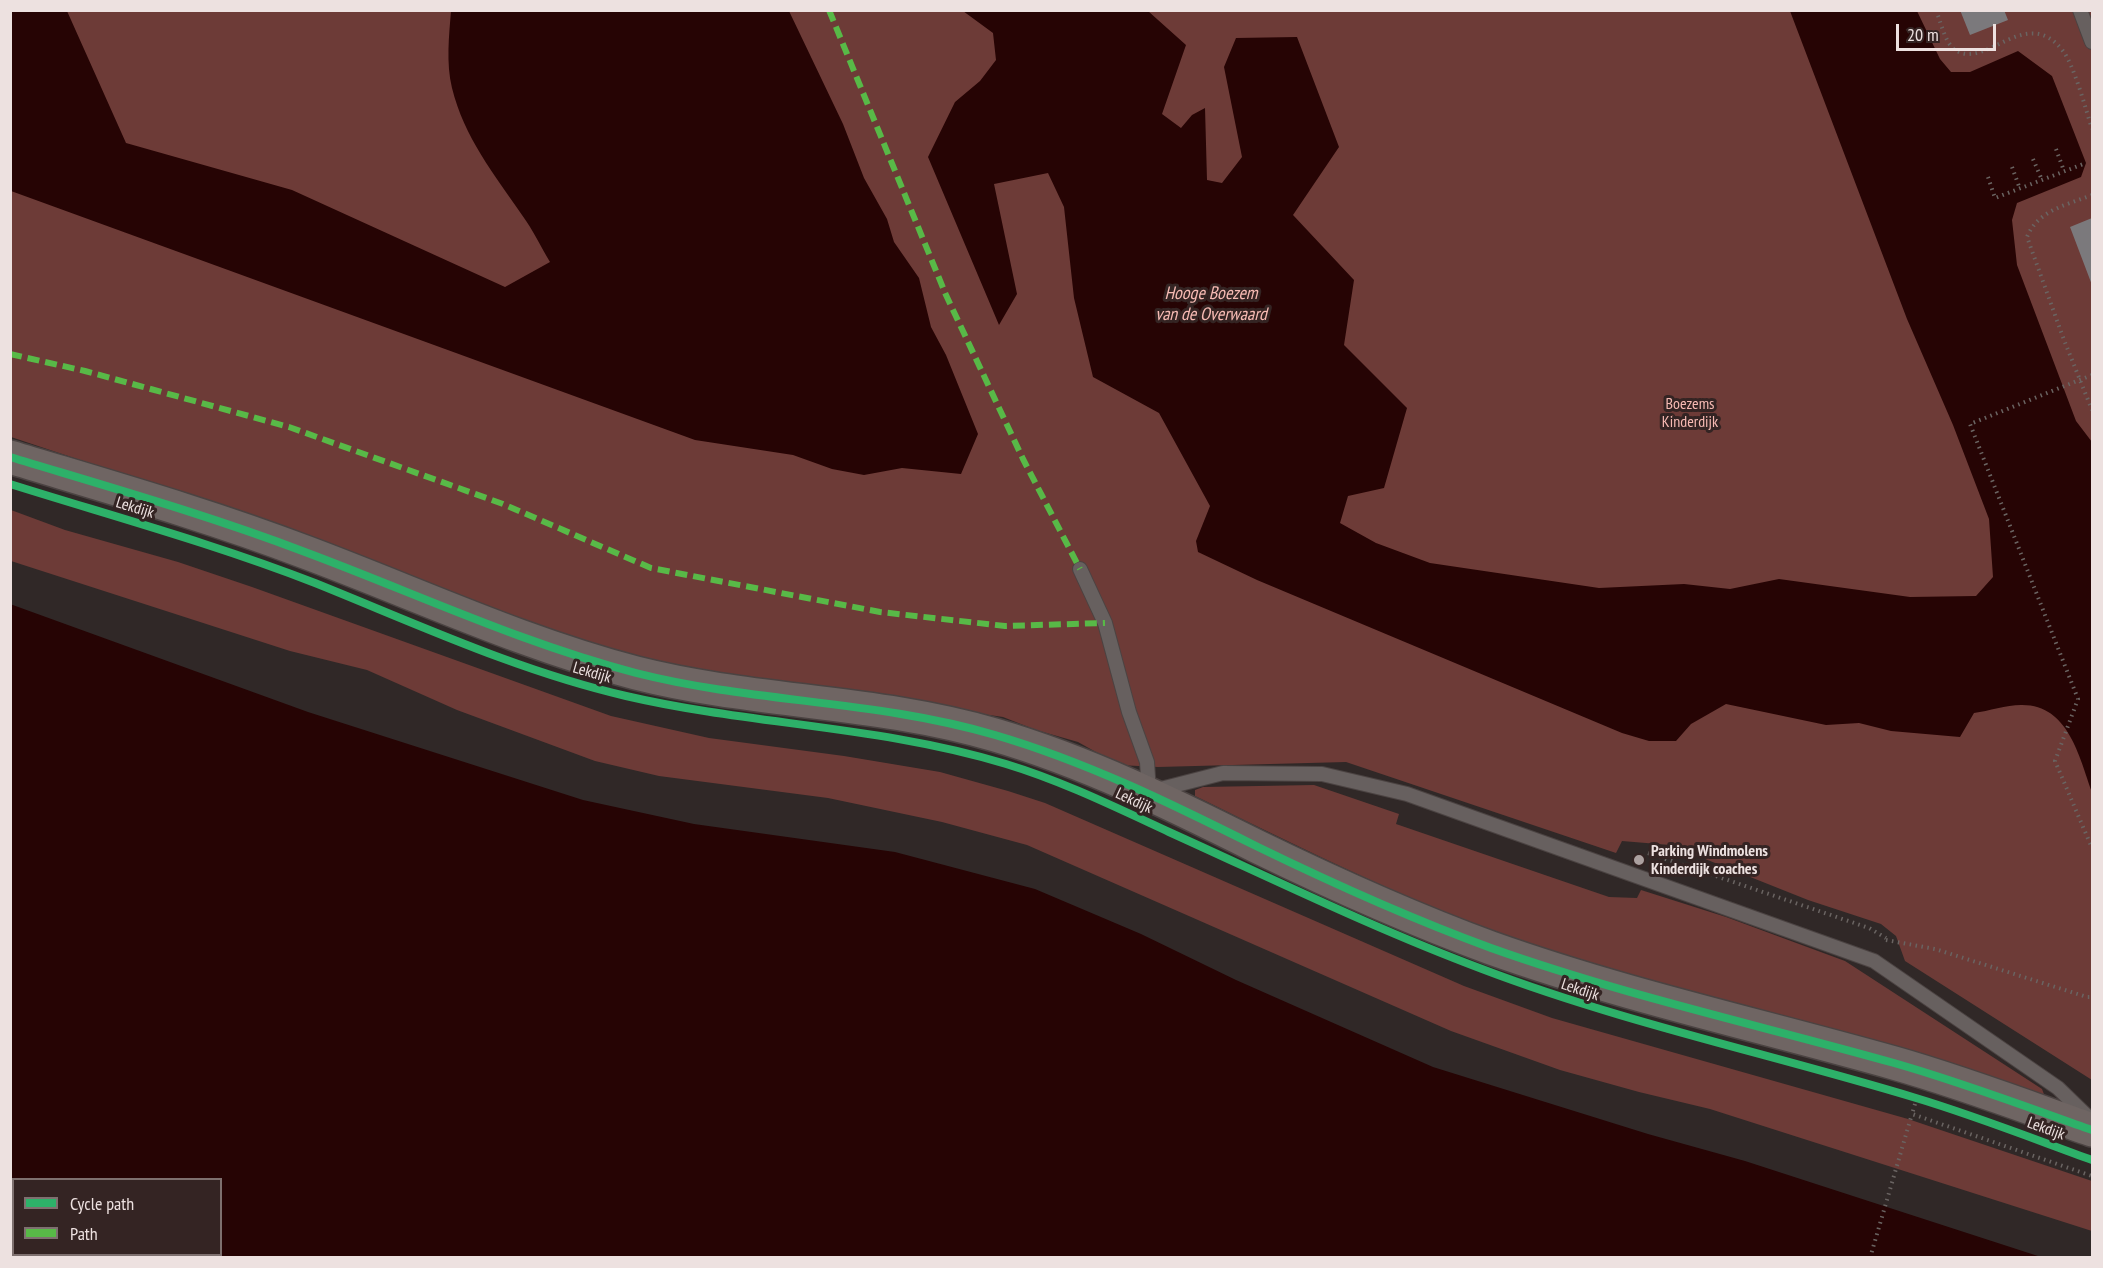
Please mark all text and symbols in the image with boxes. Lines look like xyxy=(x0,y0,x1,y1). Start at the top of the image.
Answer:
scale bar xyxy=(1899,12,2000,50)
text: 20 m xyxy=(1907,23,1939,46)
water label: Hooge Boezem van de Overwaard xyxy=(1155,283,1267,326)
park label: Boezems Kinderdijk xyxy=(1662,394,1718,432)
street label: Lekdijk xyxy=(114,493,156,523)
street label: Lekdijk xyxy=(571,658,613,688)
street label: Lekdijk xyxy=(1112,784,1156,818)
place label: Parking Windmolens Kinderdijk coaches xyxy=(1651,841,1768,879)
marker: Parking Windmolens Kinderdijk coaches xyxy=(1632,853,1646,867)
street label: Lekdijk xyxy=(1559,975,1601,1005)
street label: Lekdijk xyxy=(2024,1113,2068,1145)
legend xyxy=(12,1178,222,1256)
text: Cycle path xyxy=(70,1192,134,1215)
text: Path xyxy=(70,1222,98,1245)

